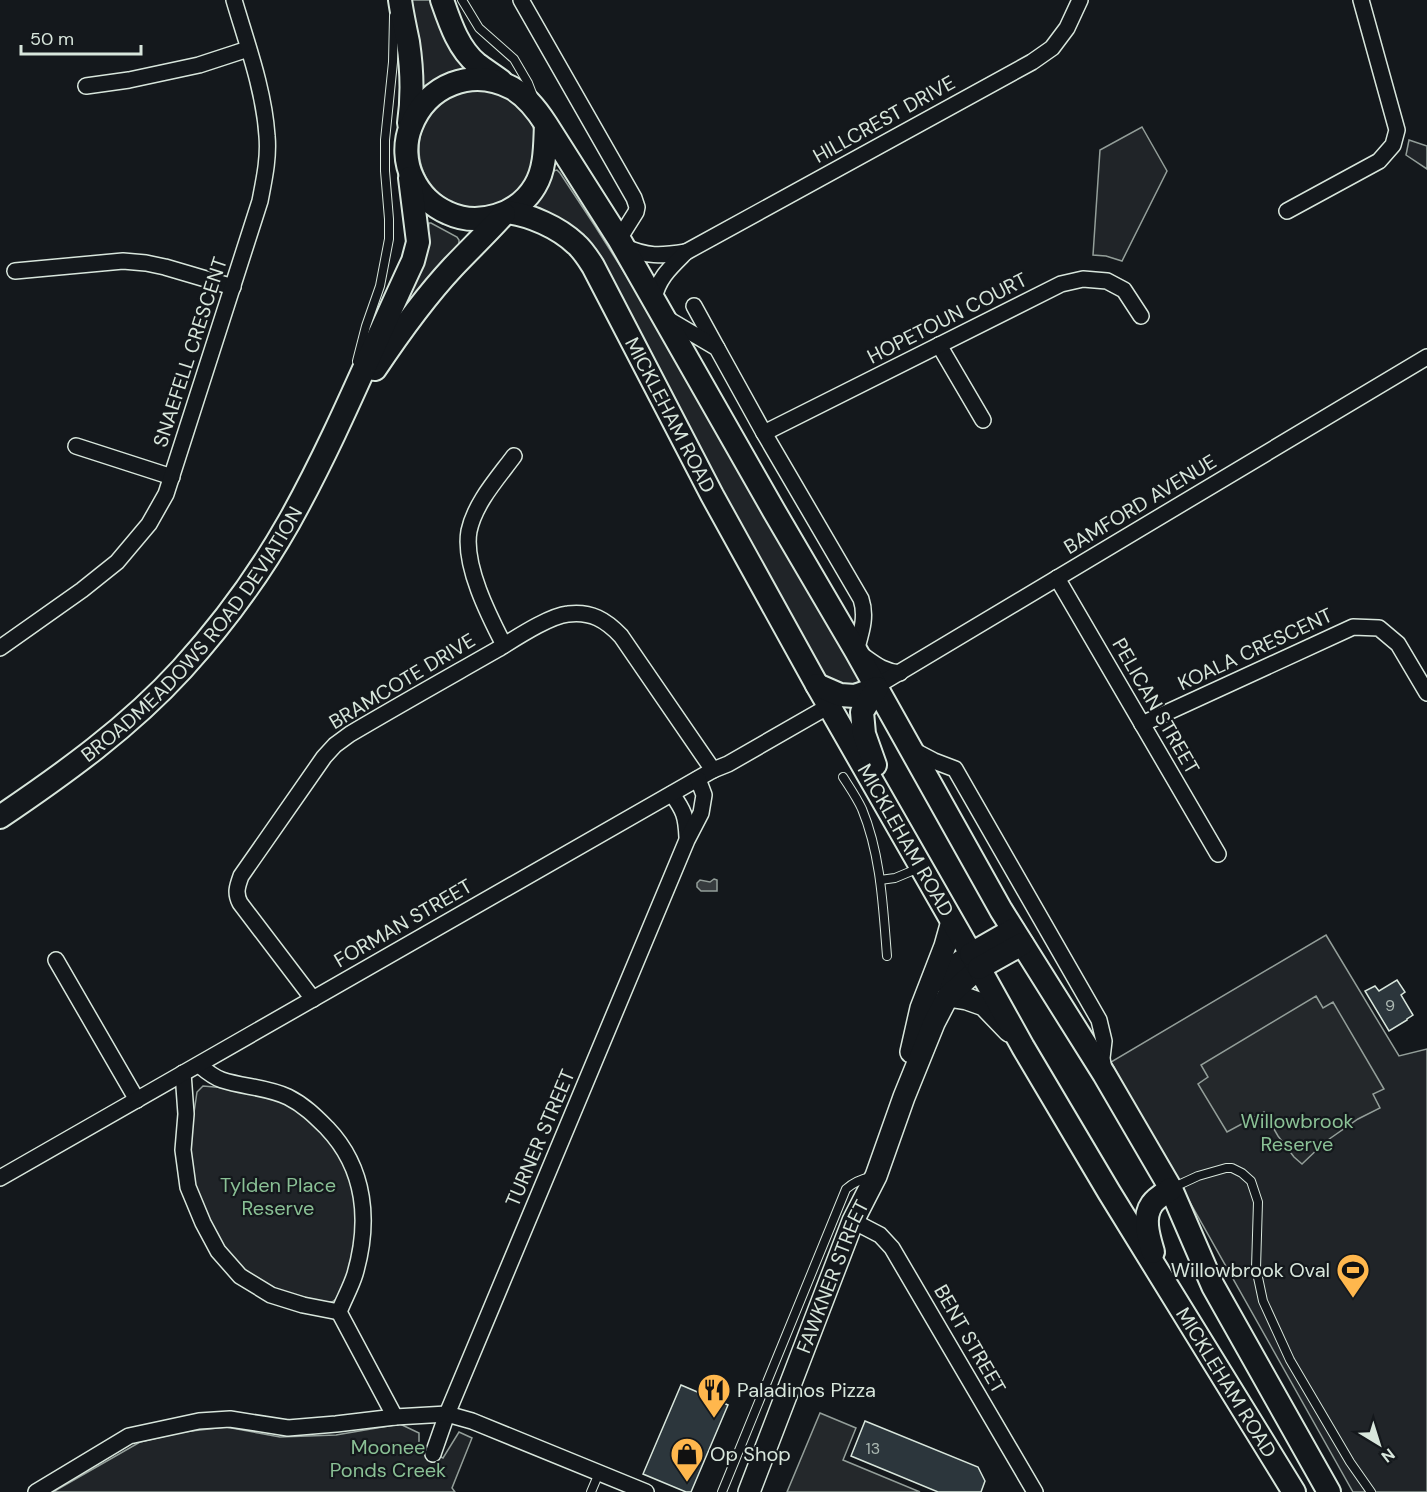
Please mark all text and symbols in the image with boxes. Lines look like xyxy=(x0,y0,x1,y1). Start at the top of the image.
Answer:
scale bar xyxy=(21,18,141,56)
text: 50 m xyxy=(30,27,74,51)
street label: HILLCREST DRIVE xyxy=(808,69,960,169)
street label: SNAEFELL CRESCENT xyxy=(147,254,233,450)
street label: HOPETOUN COURT xyxy=(863,266,1031,370)
street label: MICKLEHAM ROAD xyxy=(619,333,722,497)
street label: BAMFORD AVENUE xyxy=(1059,448,1221,560)
street label: BROADMEADOWS ROAD DEVIATION xyxy=(76,502,308,768)
street label: KOALA CRESCENT xyxy=(1174,602,1336,696)
street label: BRAMCOTE DRIVE xyxy=(324,627,480,735)
street label: PELICAN STREET xyxy=(1107,633,1205,779)
street label: MICKLEHAM ROAD xyxy=(852,759,960,921)
street label: FORMAN STREET xyxy=(329,873,477,973)
house number: 9 xyxy=(1385,995,1395,1016)
street label: TURNER STREET xyxy=(499,1065,581,1211)
park label: Willowbrook Reserve xyxy=(1240,1108,1354,1157)
park label: Tylden Place Reserve xyxy=(220,1172,336,1221)
street label: FAWKNER STREET xyxy=(790,1195,875,1357)
sports icon: Willowbrook Oval xyxy=(1335,1252,1371,1299)
place label: Willowbrook Oval xyxy=(1171,1257,1330,1283)
street label: BENT STREET xyxy=(928,1280,1012,1398)
street label: MICKLEHAM ROAD xyxy=(1170,1302,1283,1462)
restaurant icon: Paladinos Pizza xyxy=(696,1372,732,1419)
place label: Paladinos Pizza xyxy=(737,1377,876,1403)
north arrow xyxy=(1349,1414,1409,1474)
park label: Moonee Ponds Creek xyxy=(330,1434,446,1483)
shop icon: Op Shop xyxy=(669,1436,705,1483)
house number: 13 xyxy=(866,1438,880,1459)
place label: Op Shop xyxy=(710,1441,791,1467)
text: N xyxy=(1377,1444,1399,1467)

